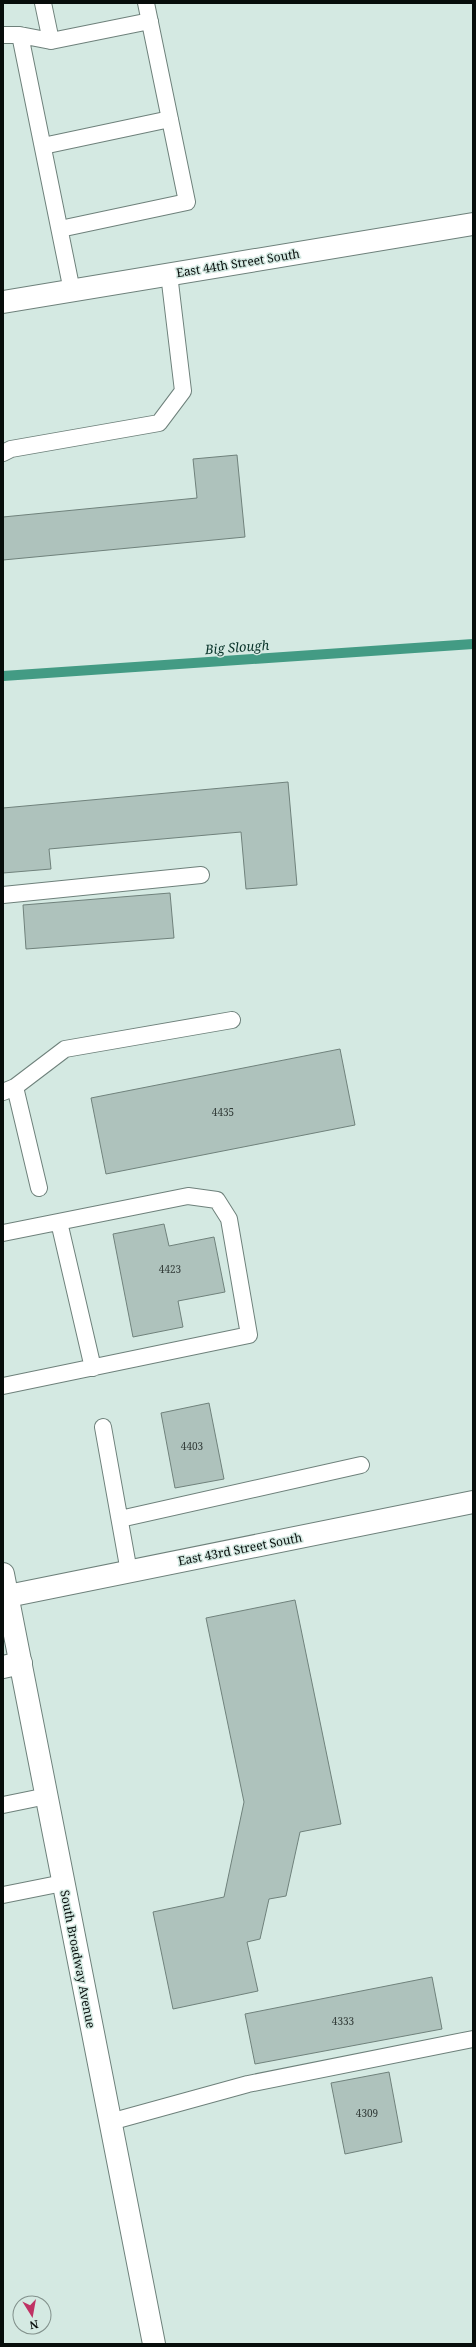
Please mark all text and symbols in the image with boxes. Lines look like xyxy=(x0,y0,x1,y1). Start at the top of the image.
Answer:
street label: East 44th Street South xyxy=(175,245,301,281)
water label: Big Slough xyxy=(203,636,270,658)
house number: 4435 xyxy=(212,1105,234,1119)
house number: 4423 xyxy=(159,1262,182,1276)
house number: 4403 xyxy=(181,1439,204,1453)
street label: East 43rd Street South xyxy=(177,1529,304,1569)
street label: South Broadway Avenue xyxy=(56,1889,100,2029)
house number: 4333 xyxy=(332,2014,355,2028)
house number: 4309 xyxy=(356,2106,378,2120)
north arrow xyxy=(12,2295,52,2335)
text: N xyxy=(28,2317,40,2334)

